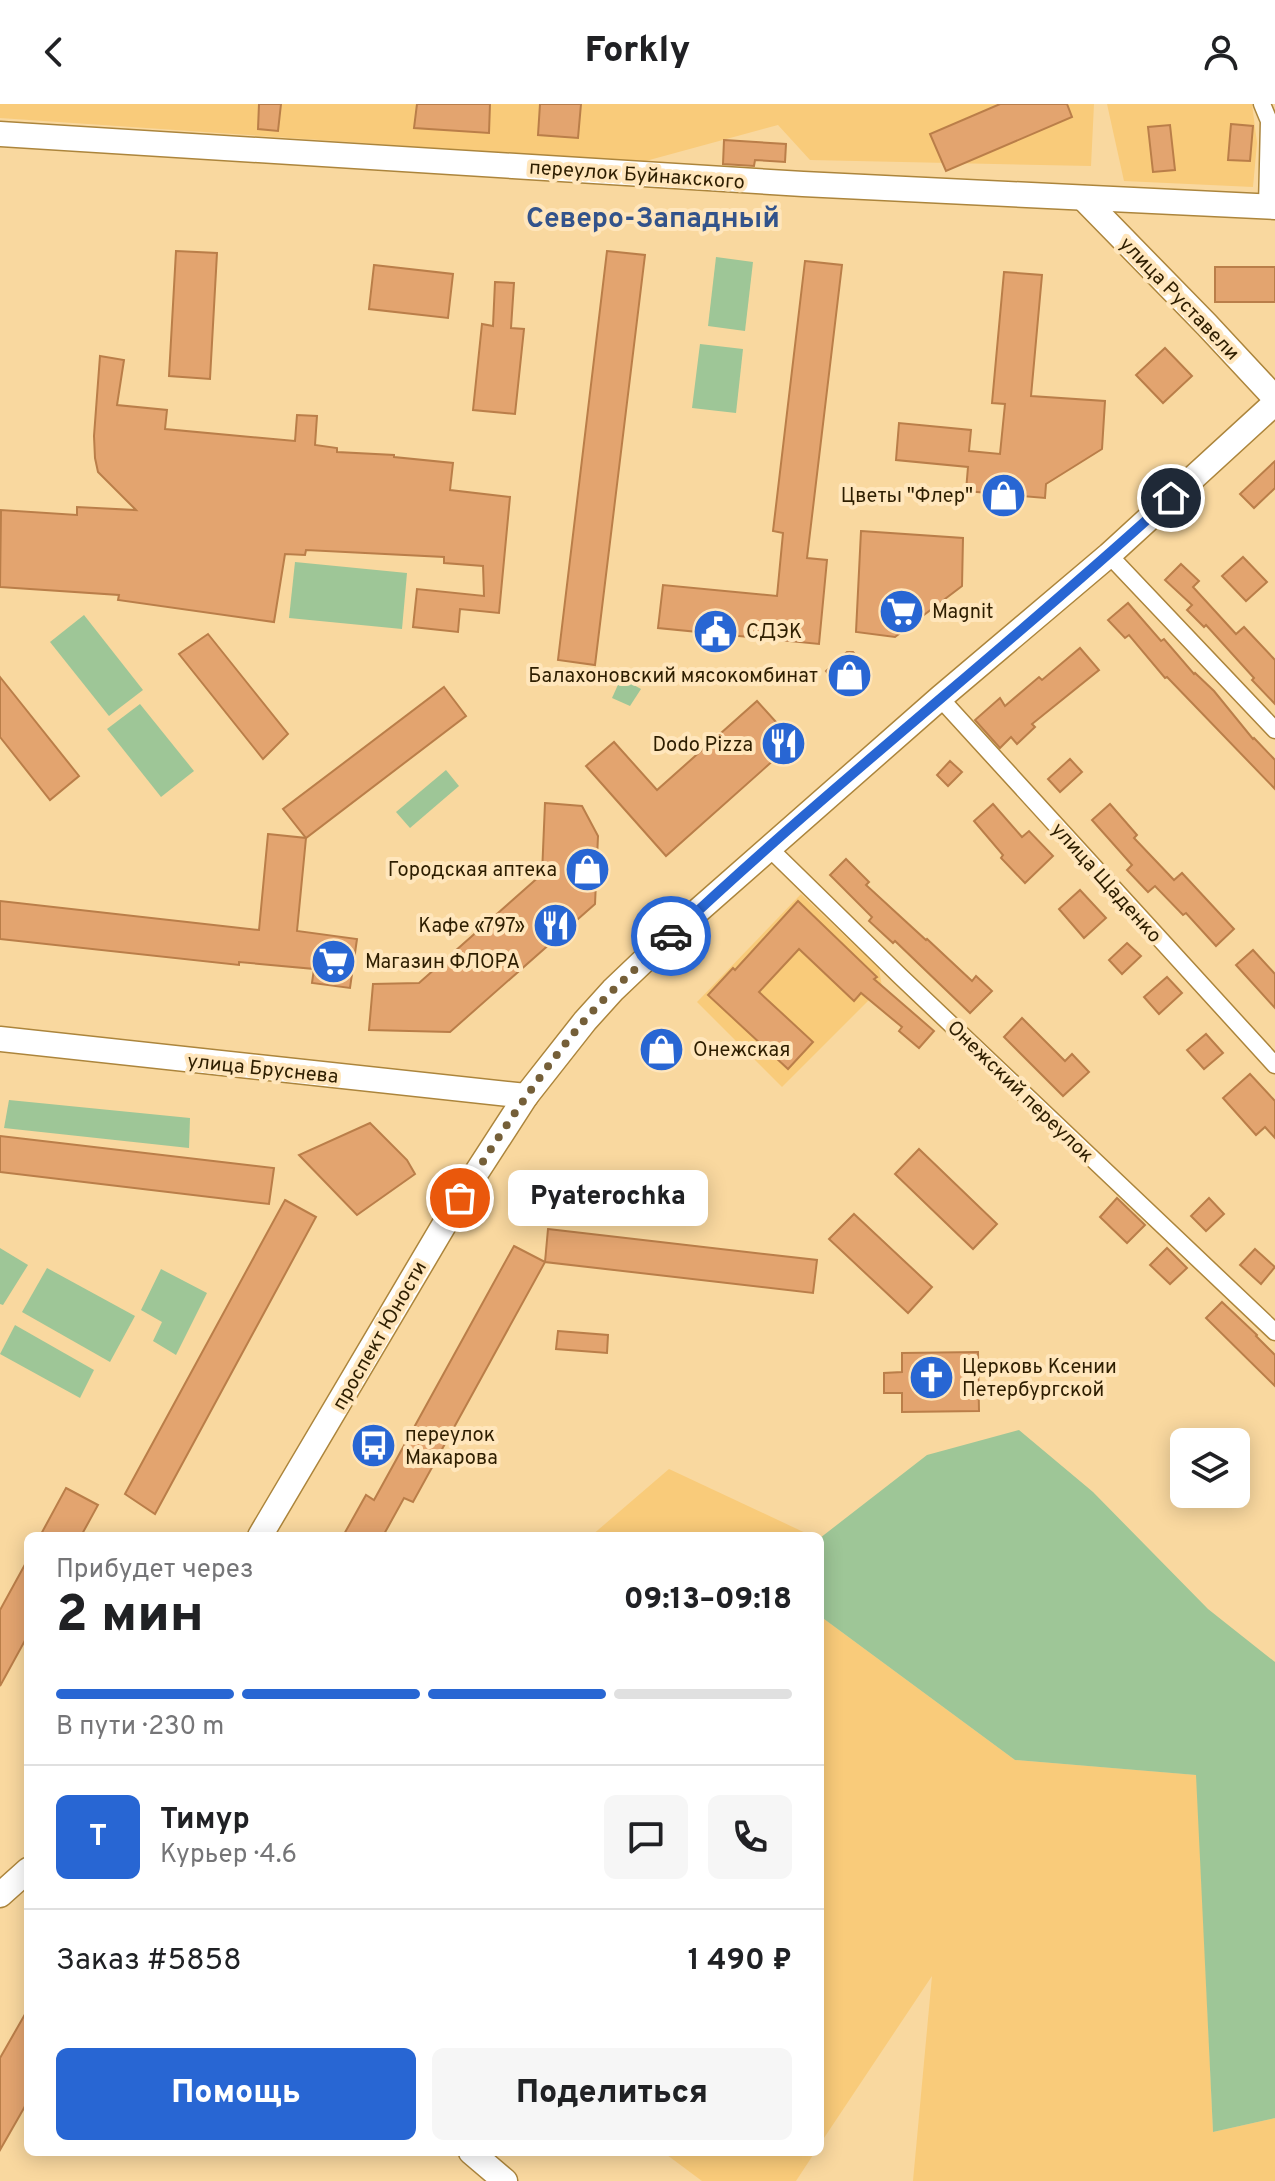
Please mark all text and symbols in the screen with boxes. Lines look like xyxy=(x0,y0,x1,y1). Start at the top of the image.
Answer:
text: Forkly xyxy=(585,29,690,75)
icon: back xyxy=(32,30,76,74)
icon: person xyxy=(1199,30,1243,74)
street label: переулок Буйнакского xyxy=(528,155,746,196)
district label: Северо-Западный xyxy=(526,202,780,238)
street label: улица Руставели xyxy=(1113,232,1244,367)
pin xyxy=(1137,464,1205,532)
shop icon: Цветы "Флер" xyxy=(980,471,1028,519)
icon: home xyxy=(1149,476,1193,520)
place label: Цветы "Флер" xyxy=(841,484,973,510)
supermarket icon: Magnit xyxy=(877,587,925,635)
place label: Magnit xyxy=(932,600,994,626)
public building icon: СДЭК xyxy=(691,607,739,655)
place label: СДЭК xyxy=(746,620,802,646)
shop icon: Балахоновский мясокомбинат xyxy=(825,651,873,699)
place label: Балахоновский мясокомбинат xyxy=(528,664,818,690)
restaurant icon: Dodo Pizza xyxy=(760,720,808,768)
place label: Dodo Pizza xyxy=(653,733,753,759)
street label: улица Щаденко xyxy=(1045,818,1166,949)
shop icon: Городская аптека xyxy=(564,845,612,893)
place label: Городская аптека xyxy=(388,858,557,884)
courier xyxy=(631,896,711,976)
restaurant icon: Кафе «797» xyxy=(532,901,580,949)
place label: Кафе «797» xyxy=(418,914,525,940)
icon: car xyxy=(649,914,693,958)
supermarket icon: Магазин ФЛОРА xyxy=(310,937,358,985)
place label: Магазин ФЛОРА xyxy=(365,950,520,976)
street label: Онежский переулок xyxy=(941,1016,1098,1169)
shop icon: Онежская xyxy=(638,1025,686,1073)
place label: Онежская xyxy=(693,1038,790,1064)
street label: улица Бруснева xyxy=(186,1049,340,1091)
pin xyxy=(426,1164,494,1232)
callout: Pyaterochka xyxy=(508,1170,708,1226)
icon: bag xyxy=(438,1176,482,1220)
text: Pyaterochka xyxy=(530,1181,686,1214)
street label: проспект Юности xyxy=(328,1257,434,1415)
church icon: Церковь Ксении Петербургской xyxy=(907,1354,955,1402)
place label: Церковь Ксении Петербургской xyxy=(962,1355,1117,1404)
bus stop icon: переулок Макарова xyxy=(350,1421,398,1469)
place label: переулок Макарова xyxy=(405,1423,498,1472)
map controls xyxy=(1170,1428,1250,1508)
button: layers xyxy=(1170,1428,1250,1508)
text: Прибудет через xyxy=(56,1554,254,1587)
text: 09:13–09:18 xyxy=(624,1582,792,1619)
text: 2 мин xyxy=(56,1584,204,1650)
text: В пути · 230 m xyxy=(56,1711,224,1744)
button: chat xyxy=(604,1795,688,1879)
button: phone xyxy=(708,1795,792,1879)
text: Тимур xyxy=(160,1802,250,1839)
text: Т xyxy=(89,1819,107,1856)
text: Курьер · 4.6 xyxy=(160,1839,297,1872)
text: Заказ #5858 xyxy=(56,1943,241,1980)
text: 1 490 ₽ xyxy=(688,1943,792,1980)
button: Помощь xyxy=(56,2048,416,2140)
button: Поделиться xyxy=(432,2048,792,2140)

